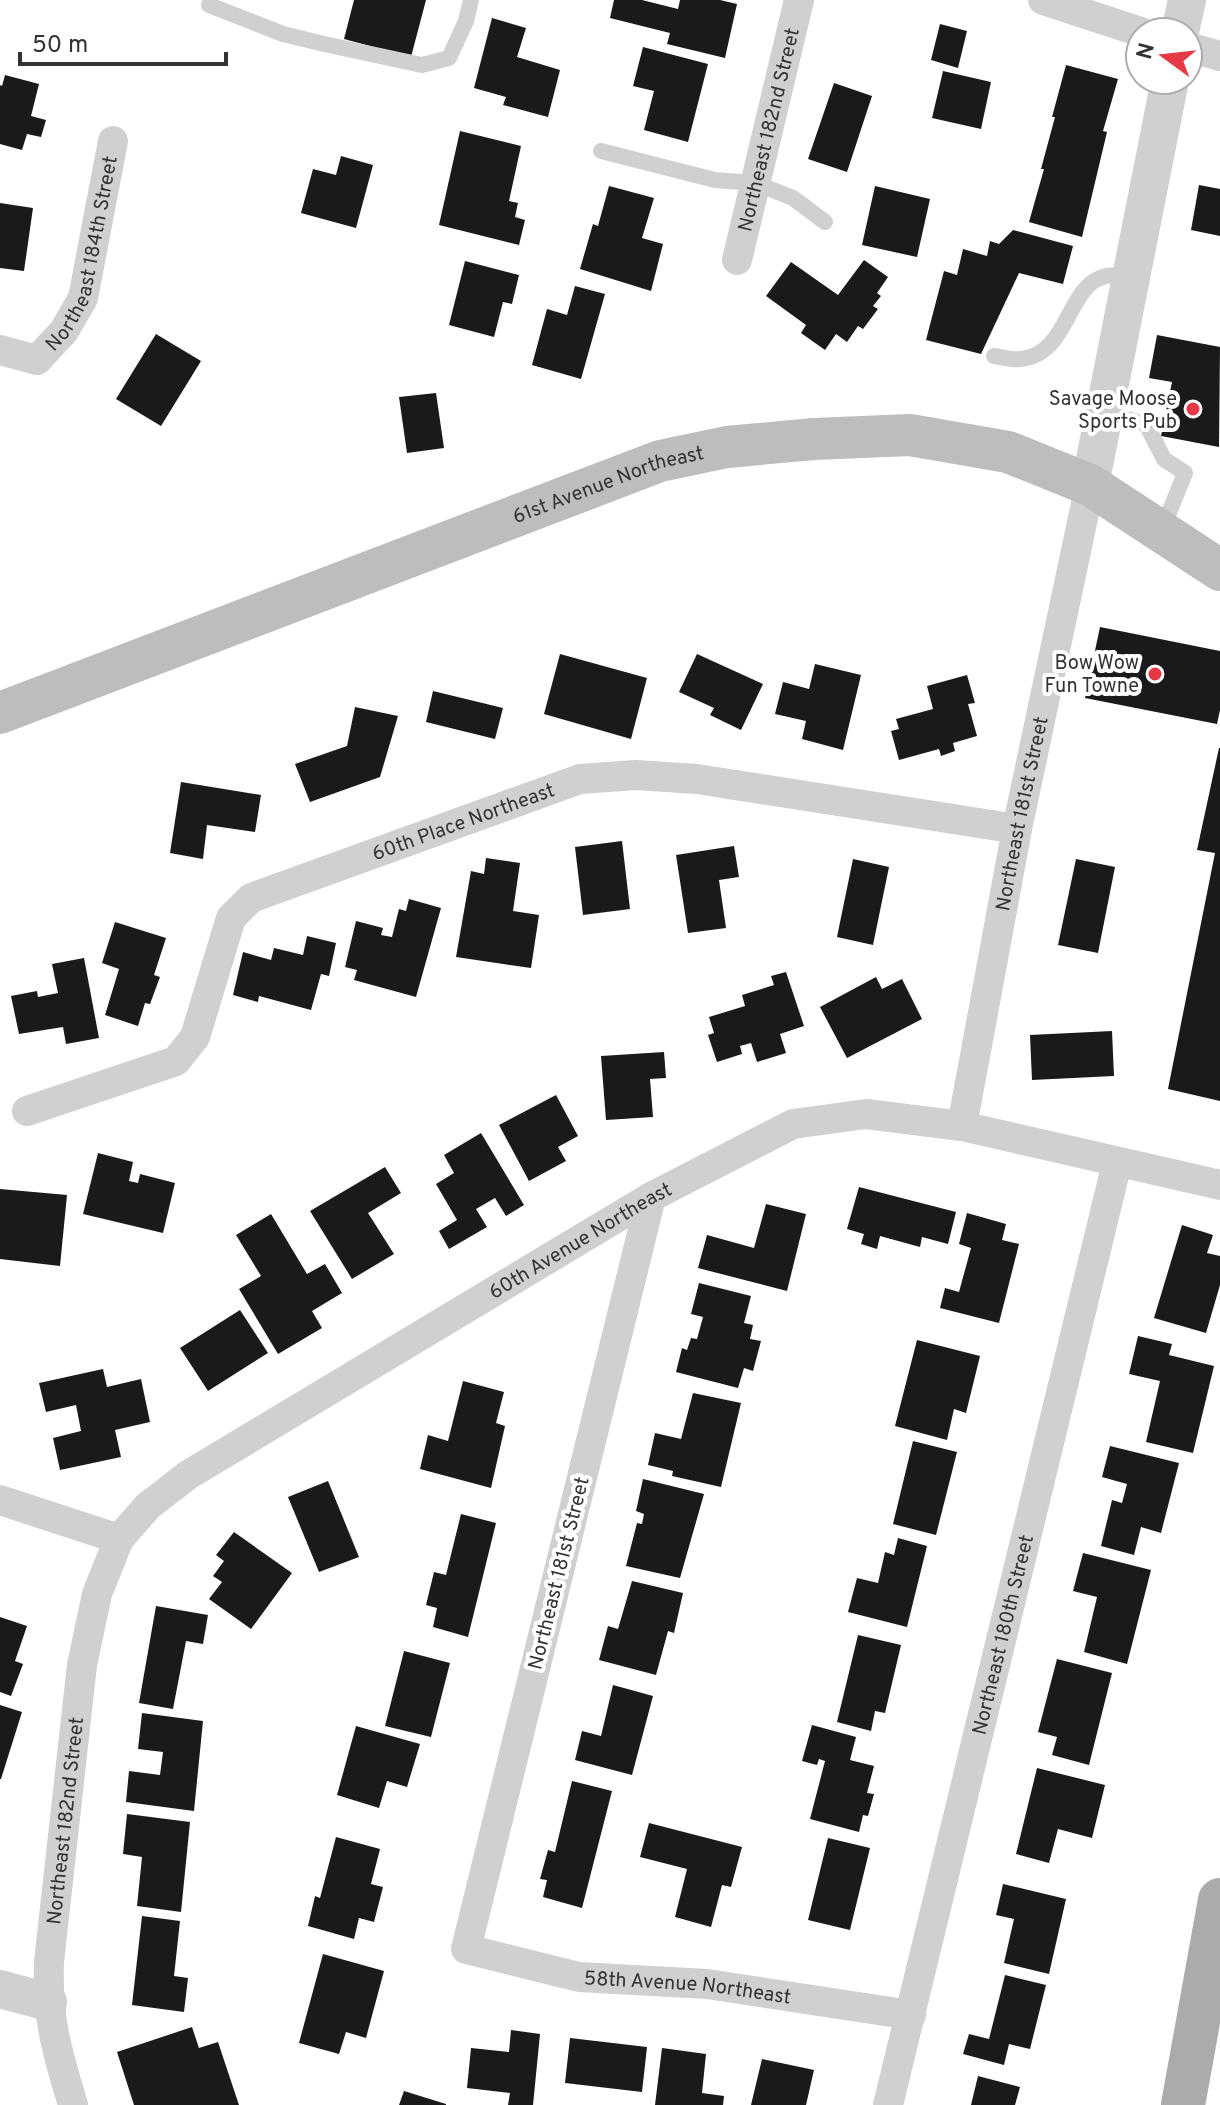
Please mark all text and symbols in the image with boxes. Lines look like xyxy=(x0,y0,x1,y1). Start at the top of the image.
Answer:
scale bar xyxy=(20,16,226,66)
north arrow xyxy=(1124,16,1204,96)
street label: Northeast 182nd Street xyxy=(733,26,807,235)
text: 50 m xyxy=(32,31,88,61)
text: N xyxy=(1132,40,1162,63)
street label: Northeast 184th Street xyxy=(41,154,125,358)
place label: Savage Moose Sports Pub xyxy=(1049,387,1177,436)
marker: Savage Moose Sports Pub xyxy=(1184,400,1202,418)
street label: 61st Avenue Northeast xyxy=(509,441,706,531)
place label: Bow Wow Fun Towne xyxy=(1044,651,1139,700)
marker: Bow Wow Fun Towne xyxy=(1146,665,1164,683)
street label: Northeast 181st Street xyxy=(991,714,1056,913)
street label: 60th Place Northeast xyxy=(369,778,559,868)
street label: 60th Avenue Northeast xyxy=(485,1177,677,1306)
street label: Northeast 181st Street xyxy=(523,1474,596,1673)
street label: Northeast 180th Street xyxy=(967,1532,1041,1738)
street label: Northeast 182nd Street xyxy=(42,1716,91,1926)
street label: 58th Avenue Northeast xyxy=(583,1966,793,2012)

